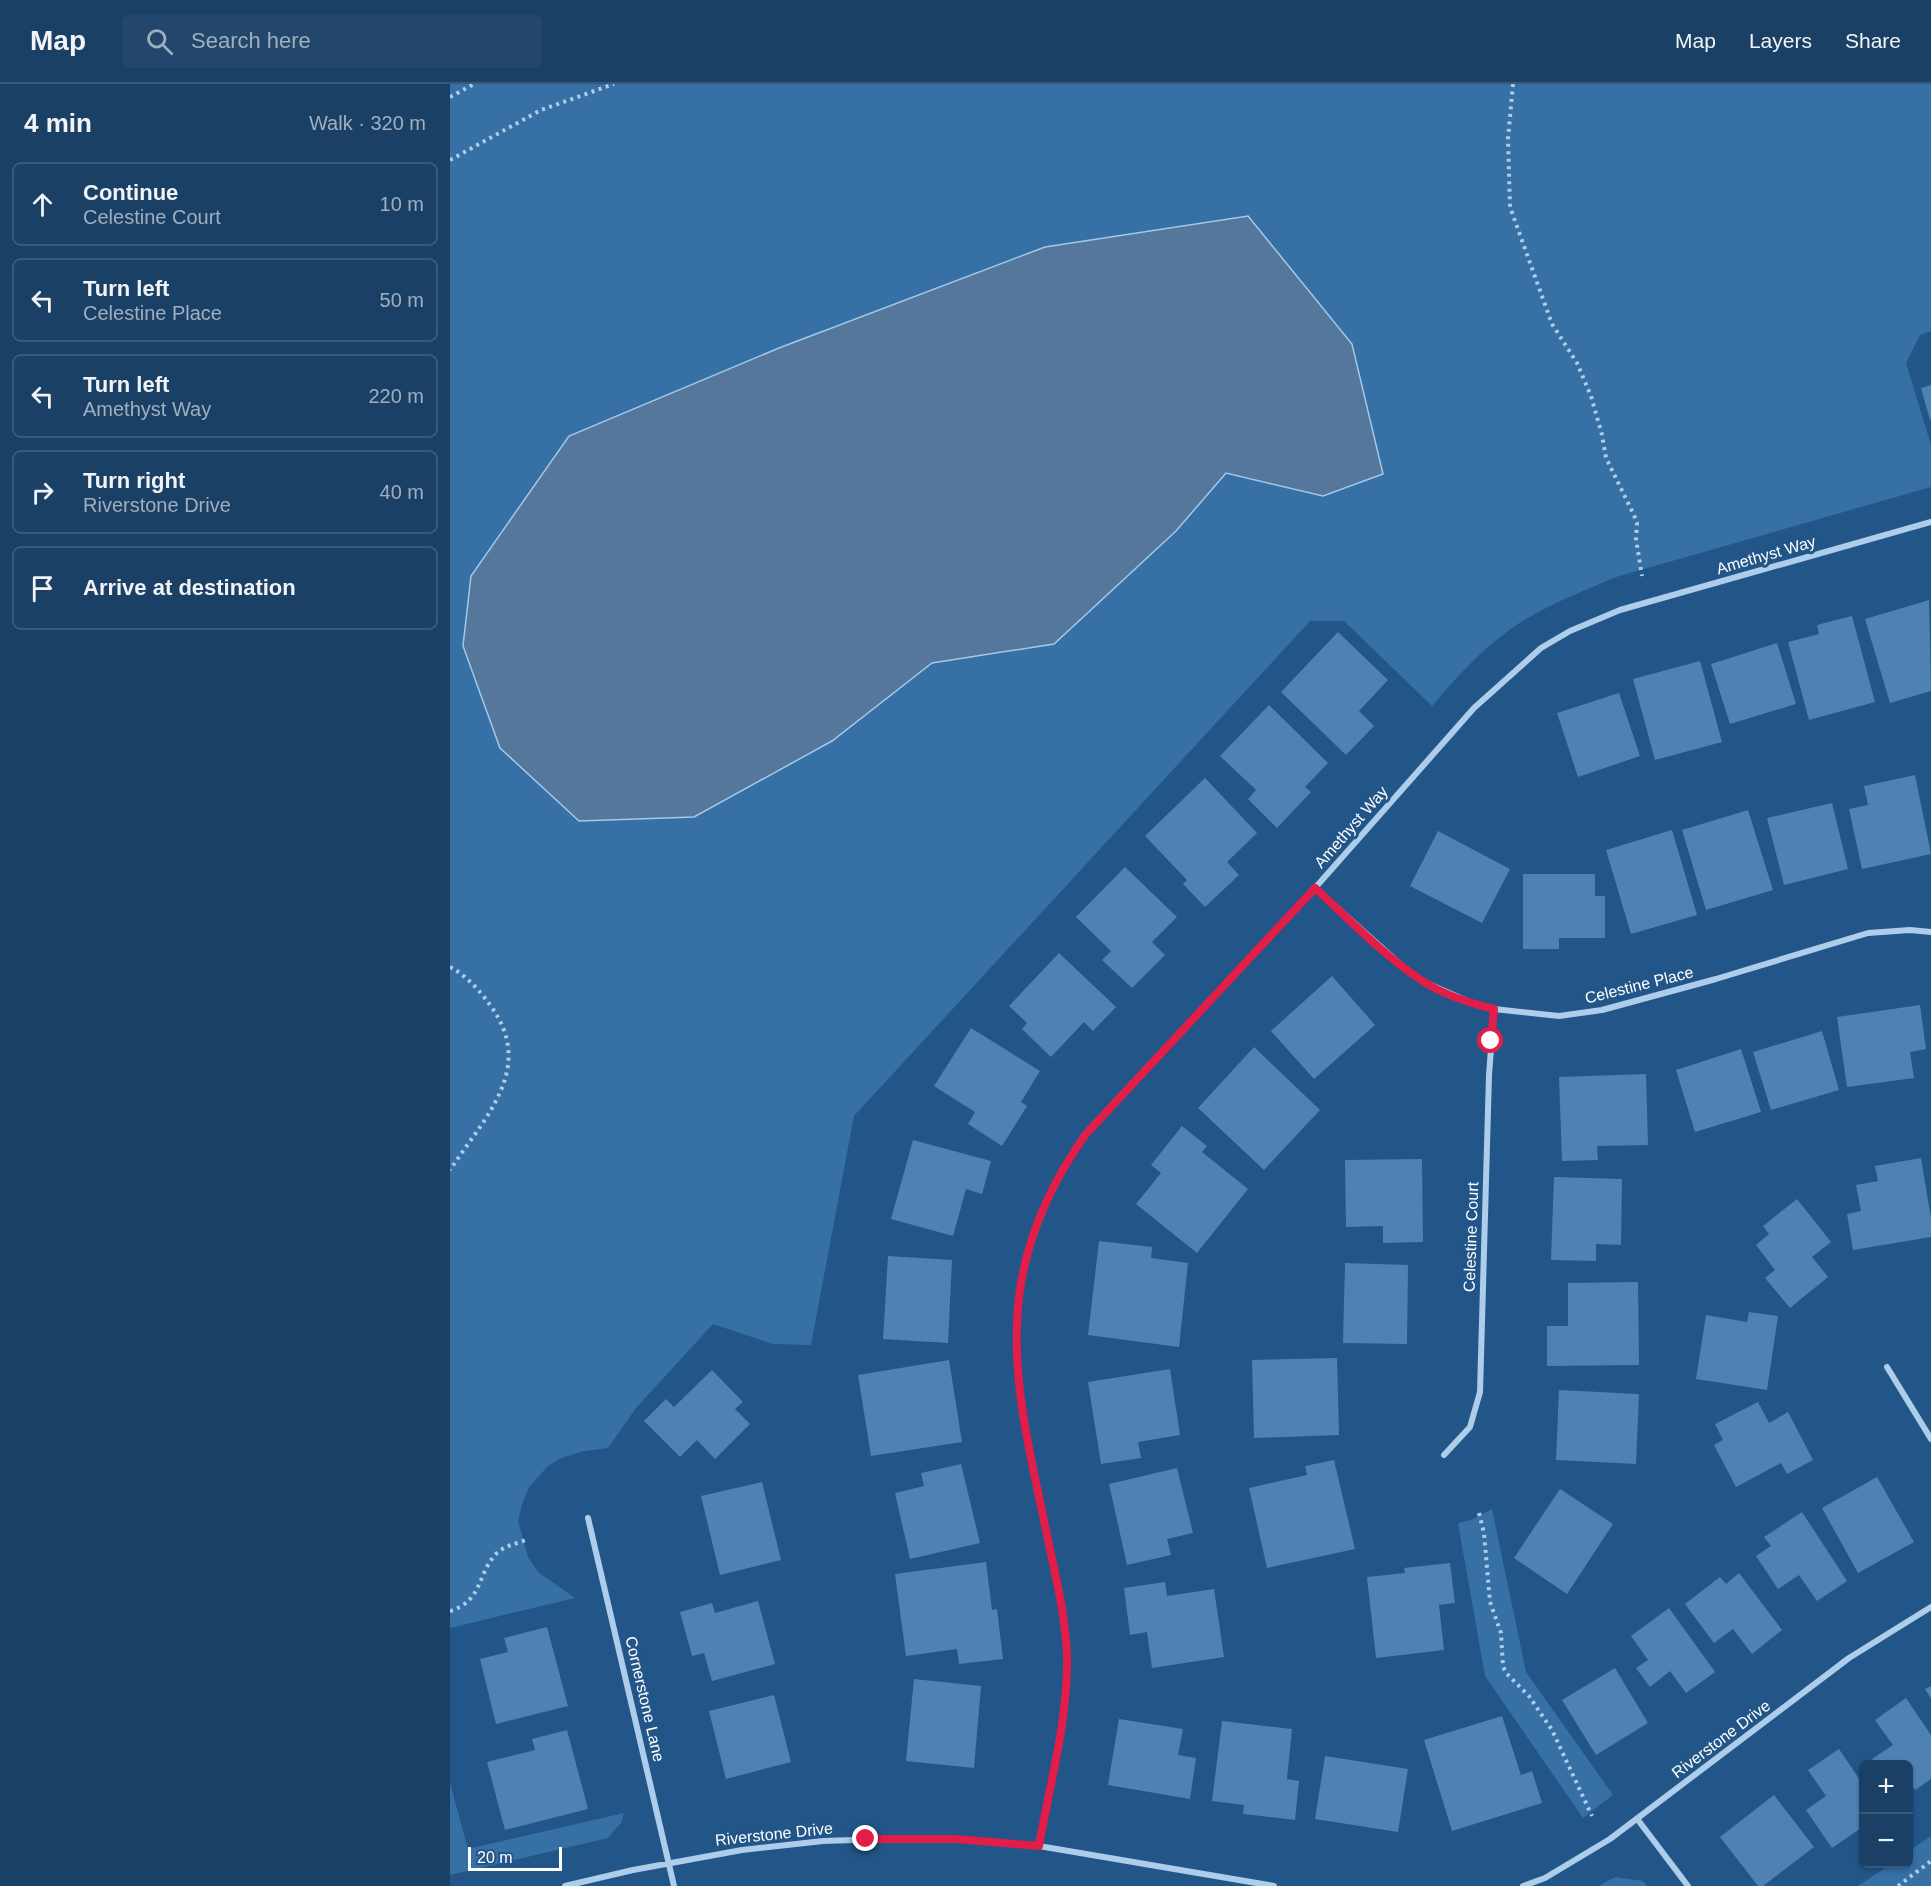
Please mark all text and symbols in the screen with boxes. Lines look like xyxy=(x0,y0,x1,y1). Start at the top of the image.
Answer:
search box xyxy=(122,14,542,68)
text: Map xyxy=(30,25,86,56)
icon: search xyxy=(143,25,176,58)
text: Search here xyxy=(191,28,311,53)
text: Map xyxy=(1675,29,1716,52)
text: Layers xyxy=(1749,29,1812,52)
text: Share xyxy=(1845,29,1901,52)
text: 4 min xyxy=(24,108,92,138)
text: Walk · 320 m xyxy=(309,112,426,134)
text: Continue xyxy=(83,180,178,205)
icon: ahead xyxy=(26,188,59,221)
text: 10 m xyxy=(380,193,424,215)
text: Celestine Court xyxy=(83,206,221,228)
text: Turn left xyxy=(83,276,169,301)
icon: left xyxy=(26,284,59,317)
text: 50 m xyxy=(380,289,424,311)
text: Celestine Place xyxy=(83,302,222,324)
text: Turn left xyxy=(83,372,169,397)
icon: left xyxy=(26,380,59,413)
text: 220 m xyxy=(368,385,424,407)
text: Amethyst Way xyxy=(83,398,211,420)
text: Turn right xyxy=(83,468,185,493)
icon: right xyxy=(26,476,59,509)
text: 40 m xyxy=(380,481,424,503)
text: Riverstone Drive xyxy=(83,494,231,516)
street label: Amethyst Way xyxy=(1714,533,1818,577)
icon: arrive xyxy=(26,572,59,605)
text: Arrive at destination xyxy=(83,575,296,600)
street label: Amethyst Way xyxy=(1311,783,1391,871)
street label: Celestine Place xyxy=(1583,963,1695,1007)
route start xyxy=(1477,1027,1503,1053)
street label: Celestine Court xyxy=(1461,1181,1481,1292)
street label: Cornerstone Lane xyxy=(622,1635,668,1763)
street label: Riverstone Drive xyxy=(1669,1697,1773,1781)
map controls xyxy=(1859,1760,1913,1868)
button: + xyxy=(1859,1760,1913,1814)
button: − xyxy=(1859,1814,1913,1868)
street label: Riverstone Drive xyxy=(714,1819,834,1849)
route end xyxy=(852,1825,878,1851)
scale bar xyxy=(468,1844,562,1872)
text: 20 m xyxy=(477,1849,513,1866)

